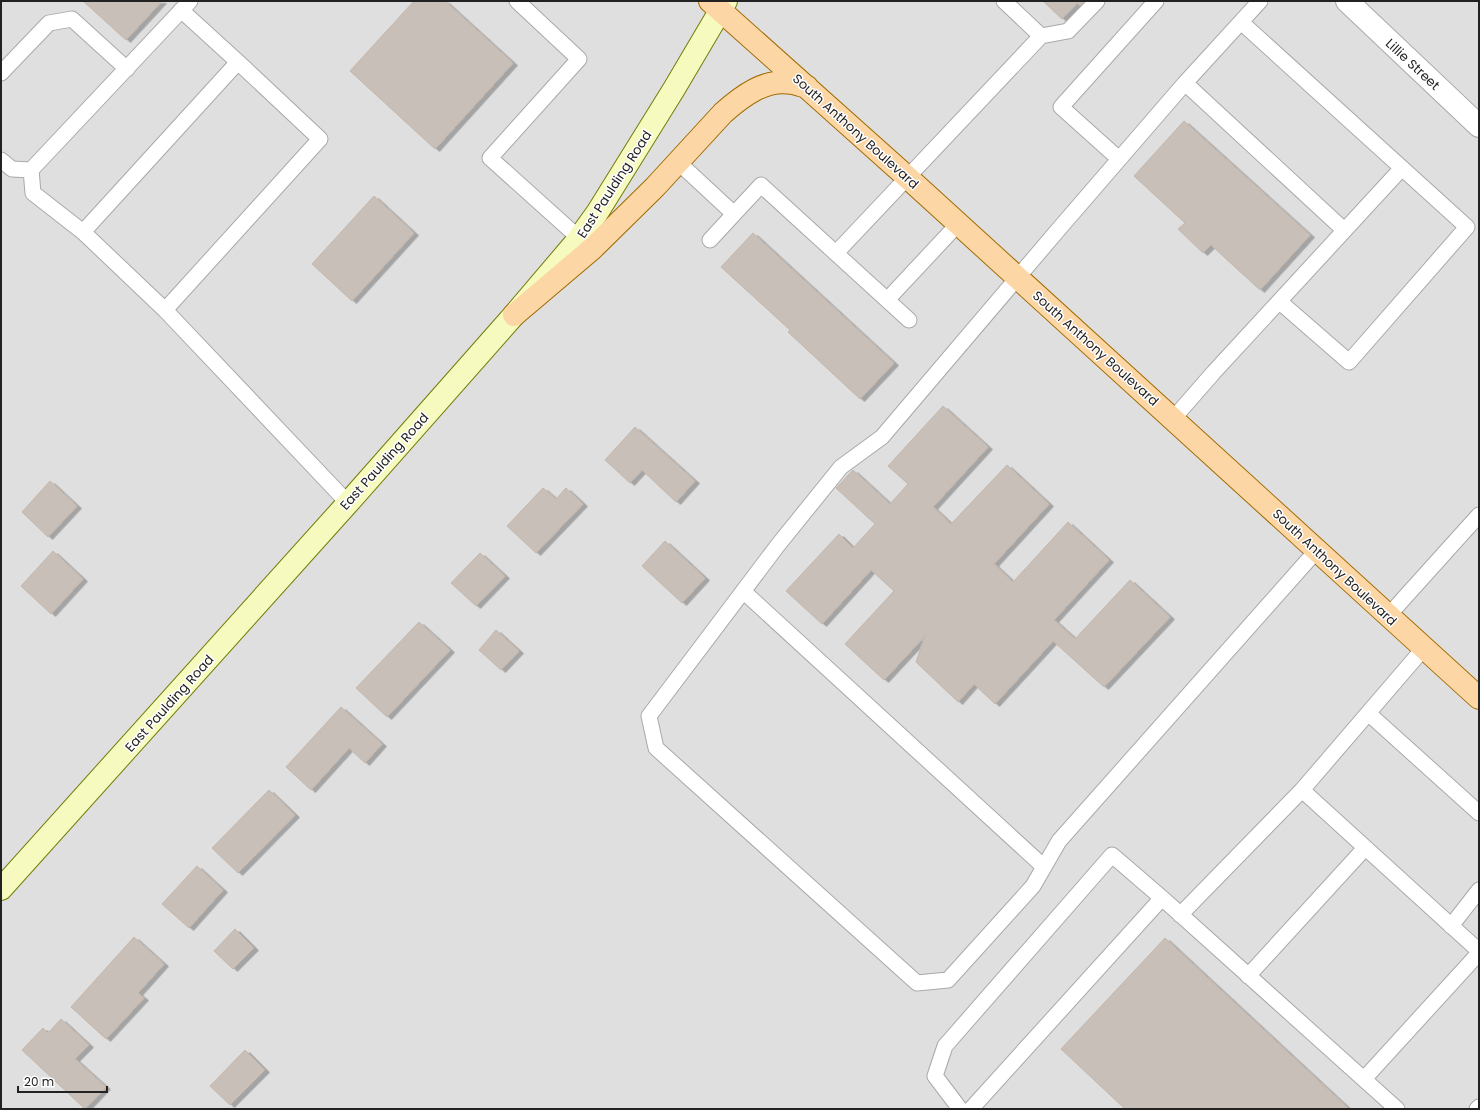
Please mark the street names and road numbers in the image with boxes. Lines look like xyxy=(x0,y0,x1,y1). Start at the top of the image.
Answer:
street label: Lillie Street xyxy=(1381,34,1444,95)
street label: South Anthony Boulevard xyxy=(788,69,923,193)
street label: East Paulding Road xyxy=(573,127,656,242)
street label: South Anthony Boulevard xyxy=(1028,286,1163,410)
street label: East Paulding Road xyxy=(336,409,433,514)
street label: South Anthony Boulevard xyxy=(1268,505,1401,630)
street label: East Paulding Road xyxy=(121,651,218,756)

